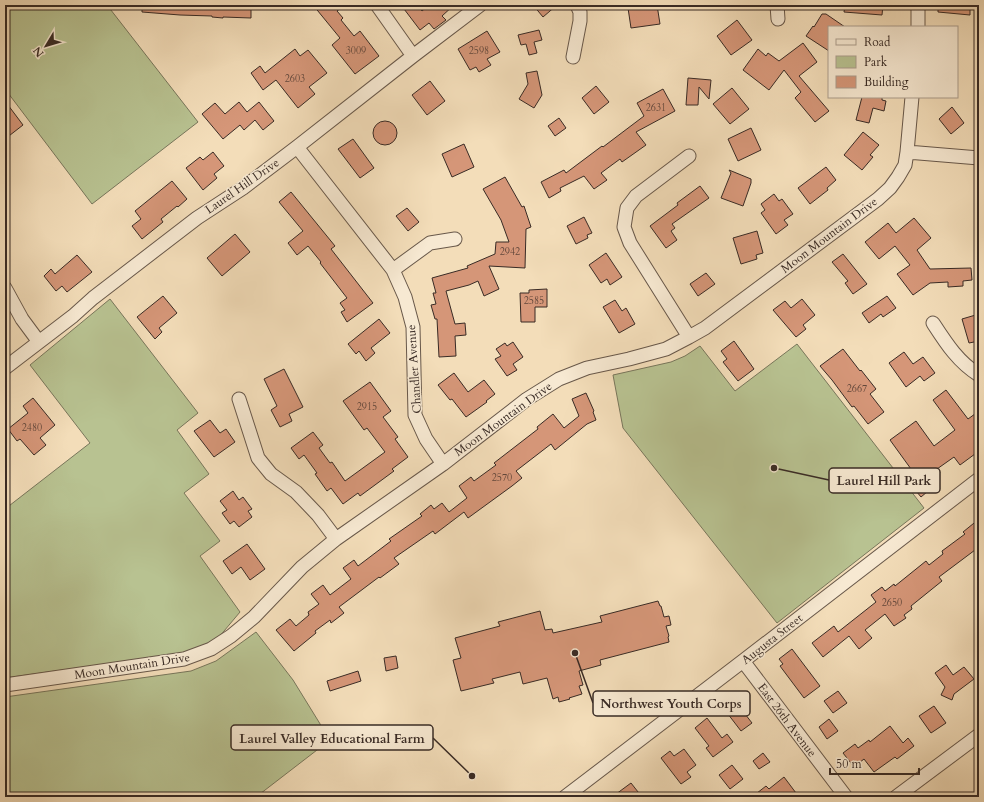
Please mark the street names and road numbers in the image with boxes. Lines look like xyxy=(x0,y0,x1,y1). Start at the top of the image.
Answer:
street label: Laurel Hill Drive xyxy=(202,155,282,217)
street label: Moon Mountain Drive xyxy=(777,193,881,277)
street label: Chandler Avenue xyxy=(403,324,425,414)
street label: Moon Mountain Drive xyxy=(451,378,555,460)
street label: Augusta Street xyxy=(738,610,806,668)
street label: Moon Mountain Drive xyxy=(73,649,191,683)
street label: East 26th Avenue xyxy=(754,680,820,760)

